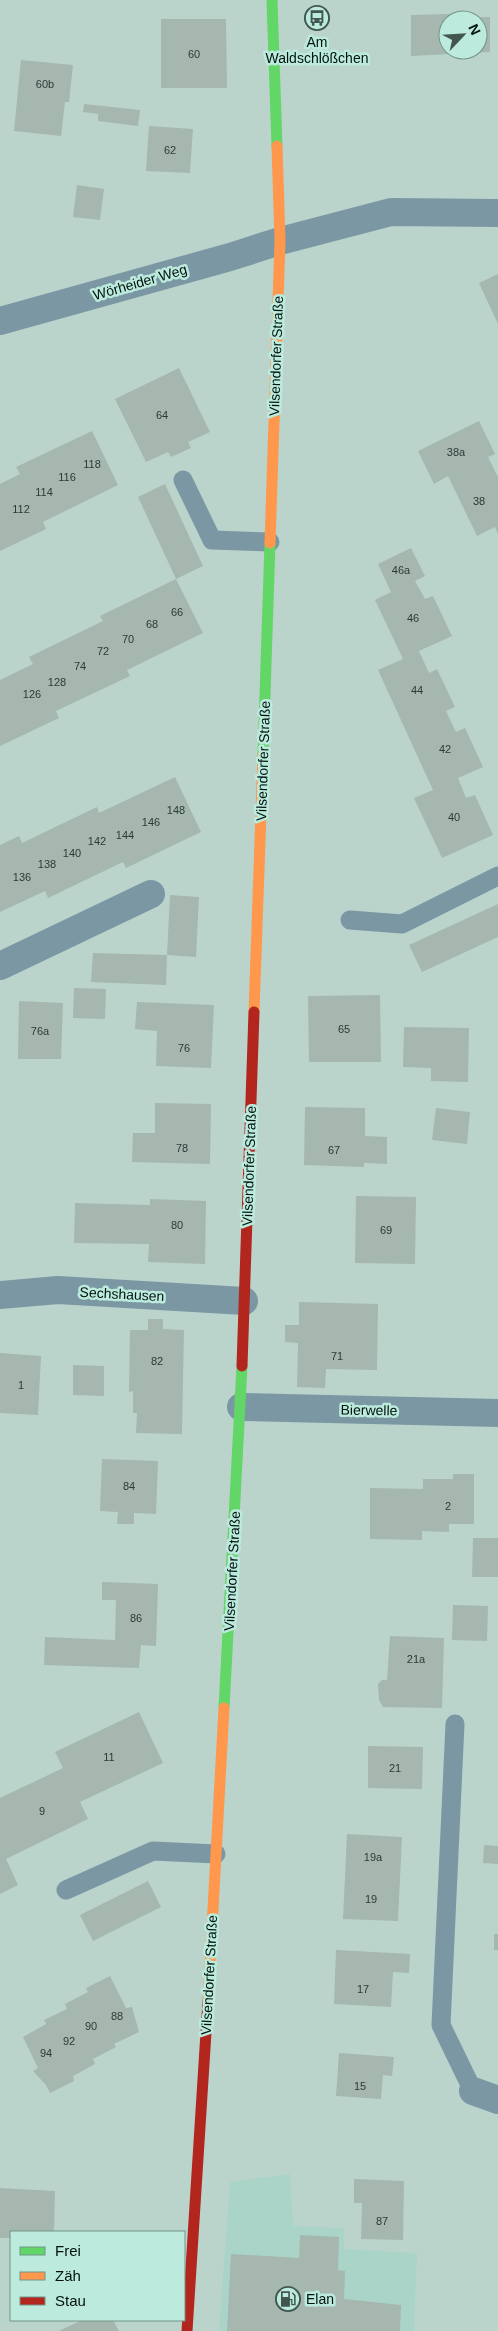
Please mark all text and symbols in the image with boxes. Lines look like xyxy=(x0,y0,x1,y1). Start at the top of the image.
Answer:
bus stop icon: Am Waldschlößchen xyxy=(304,5,330,31)
north arrow xyxy=(438,10,488,60)
text: N xyxy=(465,22,484,37)
place label: Am Waldschlößchen xyxy=(266,34,368,66)
house number: 60 xyxy=(188,48,200,60)
house number: 60b xyxy=(36,78,54,90)
house number: 62 xyxy=(164,144,176,156)
street label: Wörheider Weg xyxy=(91,261,189,303)
street label: Vilsendorfer Straße xyxy=(266,295,286,416)
house number: 64 xyxy=(156,409,168,421)
house number: 38a xyxy=(447,446,466,458)
house number: 118 xyxy=(83,458,101,470)
house number: 116 xyxy=(58,471,76,483)
house number: 114 xyxy=(35,486,53,498)
house number: 38 xyxy=(473,495,485,507)
house number: 112 xyxy=(12,503,30,515)
house number: 46a xyxy=(392,564,411,576)
house number: 66 xyxy=(171,606,183,618)
house number: 46 xyxy=(407,612,419,624)
house number: 68 xyxy=(146,618,158,630)
house number: 70 xyxy=(122,633,134,645)
house number: 72 xyxy=(97,645,109,657)
house number: 74 xyxy=(74,660,86,672)
house number: 128 xyxy=(48,676,66,688)
house number: 44 xyxy=(411,684,423,696)
house number: 126 xyxy=(23,688,41,700)
street label: Vilsendorfer Straße xyxy=(253,700,273,821)
house number: 42 xyxy=(439,743,451,755)
house number: 148 xyxy=(167,804,185,816)
house number: 40 xyxy=(448,811,460,823)
house number: 146 xyxy=(142,816,160,828)
house number: 144 xyxy=(116,829,134,841)
house number: 142 xyxy=(88,835,106,847)
house number: 140 xyxy=(63,847,81,859)
house number: 138 xyxy=(38,858,56,870)
house number: 136 xyxy=(13,871,31,883)
house number: 65 xyxy=(338,1023,350,1035)
house number: 76a xyxy=(31,1025,50,1037)
house number: 76 xyxy=(178,1042,190,1054)
street label: Vilsendorfer Straße xyxy=(239,1105,259,1226)
house number: 78 xyxy=(176,1142,188,1154)
house number: 67 xyxy=(328,1144,340,1156)
house number: 80 xyxy=(171,1219,183,1231)
house number: 69 xyxy=(380,1224,392,1236)
street label: Sechshausen xyxy=(79,1284,165,1304)
house number: 71 xyxy=(331,1350,343,1362)
house number: 82 xyxy=(151,1355,163,1367)
house number: 1 xyxy=(18,1379,24,1391)
street label: Bierwelle xyxy=(340,1402,398,1418)
house number: 84 xyxy=(123,1480,135,1492)
house number: 2 xyxy=(445,1500,451,1512)
street label: Vilsendorfer Straße xyxy=(221,1510,243,1632)
house number: 86 xyxy=(130,1612,142,1624)
house number: 21a xyxy=(407,1653,426,1665)
house number: 11 xyxy=(103,1751,115,1763)
house number: 21 xyxy=(389,1762,401,1774)
house number: 9 xyxy=(39,1805,45,1817)
house number: 19a xyxy=(364,1851,383,1863)
house number: 19 xyxy=(365,1893,377,1905)
street label: Vilsendorfer Straße xyxy=(198,1914,220,2036)
house number: 17 xyxy=(357,1983,369,1995)
house number: 88 xyxy=(111,2010,123,2022)
house number: 90 xyxy=(85,2020,97,2032)
house number: 92 xyxy=(63,2035,75,2047)
house number: 94 xyxy=(40,2047,52,2059)
house number: 15 xyxy=(354,2080,366,2092)
house number: 87 xyxy=(376,2215,388,2227)
legend xyxy=(10,2231,185,2321)
text: Frei xyxy=(55,2242,81,2259)
text: Zäh xyxy=(55,2267,81,2284)
fuel station icon: Elan xyxy=(275,2286,301,2312)
place label: Elan xyxy=(306,2291,334,2307)
text: Stau xyxy=(55,2292,86,2309)

